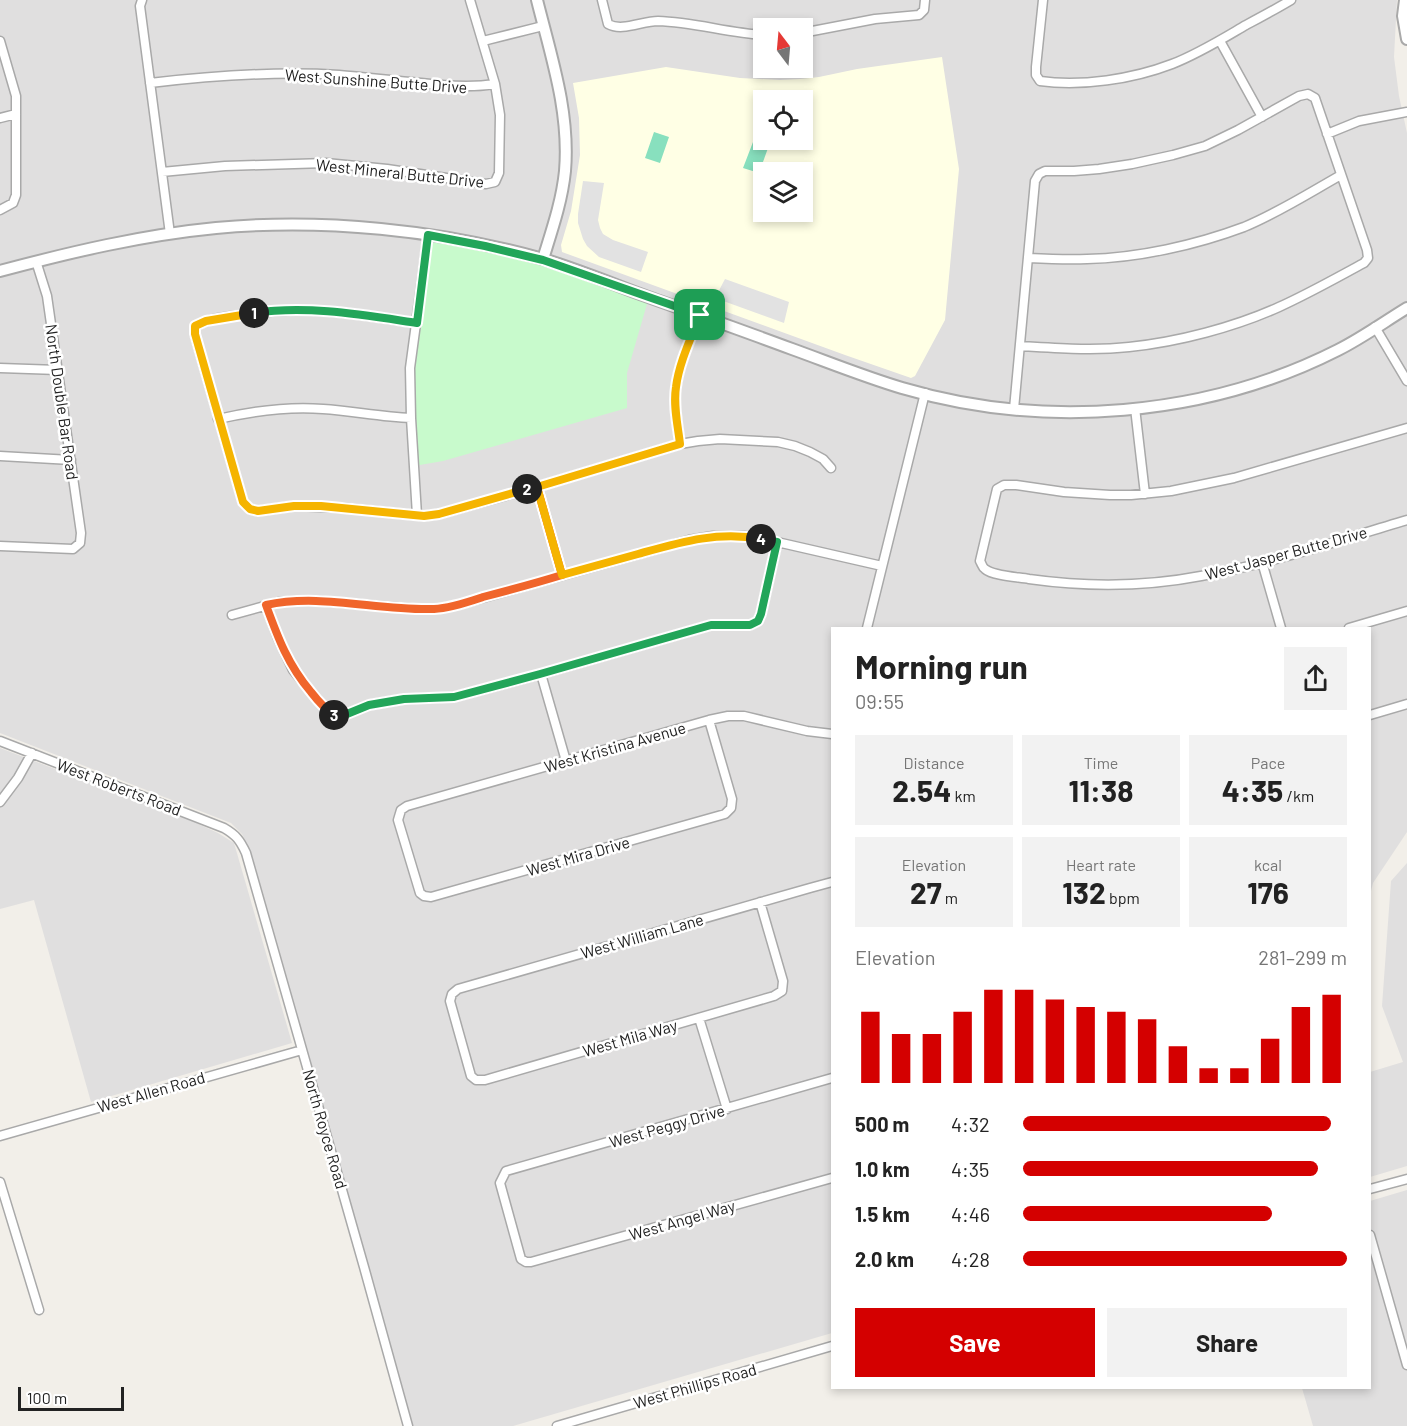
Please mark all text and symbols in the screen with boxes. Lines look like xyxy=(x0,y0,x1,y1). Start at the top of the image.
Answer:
north arrow xyxy=(753,18,813,78)
map controls xyxy=(753,18,813,222)
street label: West Sunshine Butte Drive xyxy=(284,65,468,96)
button: locate xyxy=(753,90,813,150)
street label: West Mineral Butte Drive xyxy=(315,154,485,191)
button: layers xyxy=(753,162,813,222)
pin xyxy=(674,289,725,340)
pin: 1 xyxy=(239,298,269,328)
icon: arrive xyxy=(683,298,716,331)
text: 1 xyxy=(251,303,257,322)
street label: North Double Bar Road xyxy=(42,323,83,481)
pin: 2 xyxy=(512,474,542,504)
text: 2 xyxy=(523,479,531,498)
street label: West Jasper Butte Drive xyxy=(1203,522,1369,583)
pin: 4 xyxy=(746,524,776,554)
text: 4 xyxy=(756,529,766,548)
text: Morning run xyxy=(855,646,1028,686)
button: share xyxy=(1284,647,1347,710)
text: 09:55 xyxy=(855,689,904,713)
pin: 3 xyxy=(319,700,349,730)
text: 3 xyxy=(330,705,338,724)
street label: West Kristina Avenue xyxy=(542,717,688,776)
text: Distance xyxy=(904,753,964,772)
text: Time xyxy=(1084,753,1118,772)
text: Pace xyxy=(1251,753,1285,772)
street label: West Roberts Road xyxy=(54,754,184,819)
text: 2.54 xyxy=(892,772,951,808)
text: 11:38 xyxy=(1069,772,1133,808)
text: 4:35 xyxy=(1222,772,1283,808)
text: km xyxy=(951,786,976,805)
text: /km xyxy=(1283,786,1314,805)
street label: West Mira Drive xyxy=(524,832,632,879)
text: Elevation xyxy=(902,855,966,874)
text: Heart rate xyxy=(1066,855,1136,874)
text: kcal xyxy=(1254,855,1282,874)
text: 27 xyxy=(910,874,942,910)
text: 132 xyxy=(1062,874,1106,910)
text: 176 xyxy=(1247,874,1289,910)
text: m xyxy=(942,888,958,907)
text: bpm xyxy=(1106,888,1140,907)
street label: West William Lane xyxy=(578,909,705,962)
text: Elevation xyxy=(855,945,936,969)
text: 281–299 m xyxy=(1258,945,1347,969)
street label: West Mila Way xyxy=(580,1015,680,1060)
street label: West Allen Road xyxy=(95,1067,207,1116)
street label: North Royce Road xyxy=(299,1067,352,1191)
street label: West Peggy Drive xyxy=(607,1100,727,1151)
text: 500 m xyxy=(855,1112,909,1136)
text: 4:32 xyxy=(951,1112,990,1136)
text: 1.0 km xyxy=(855,1157,910,1181)
text: 4:35 xyxy=(951,1157,989,1181)
street label: West Angel Way xyxy=(627,1195,738,1244)
text: 1.5 km xyxy=(855,1202,910,1226)
text: 4:46 xyxy=(951,1202,990,1226)
text: 2.0 km xyxy=(855,1247,914,1271)
text: 4:28 xyxy=(951,1247,990,1271)
button: Save xyxy=(855,1308,1095,1377)
button: Share xyxy=(1107,1308,1347,1377)
street label: West Phillips Road xyxy=(631,1359,759,1412)
scale bar xyxy=(18,1384,124,1412)
text: 100 m xyxy=(27,1388,67,1407)

